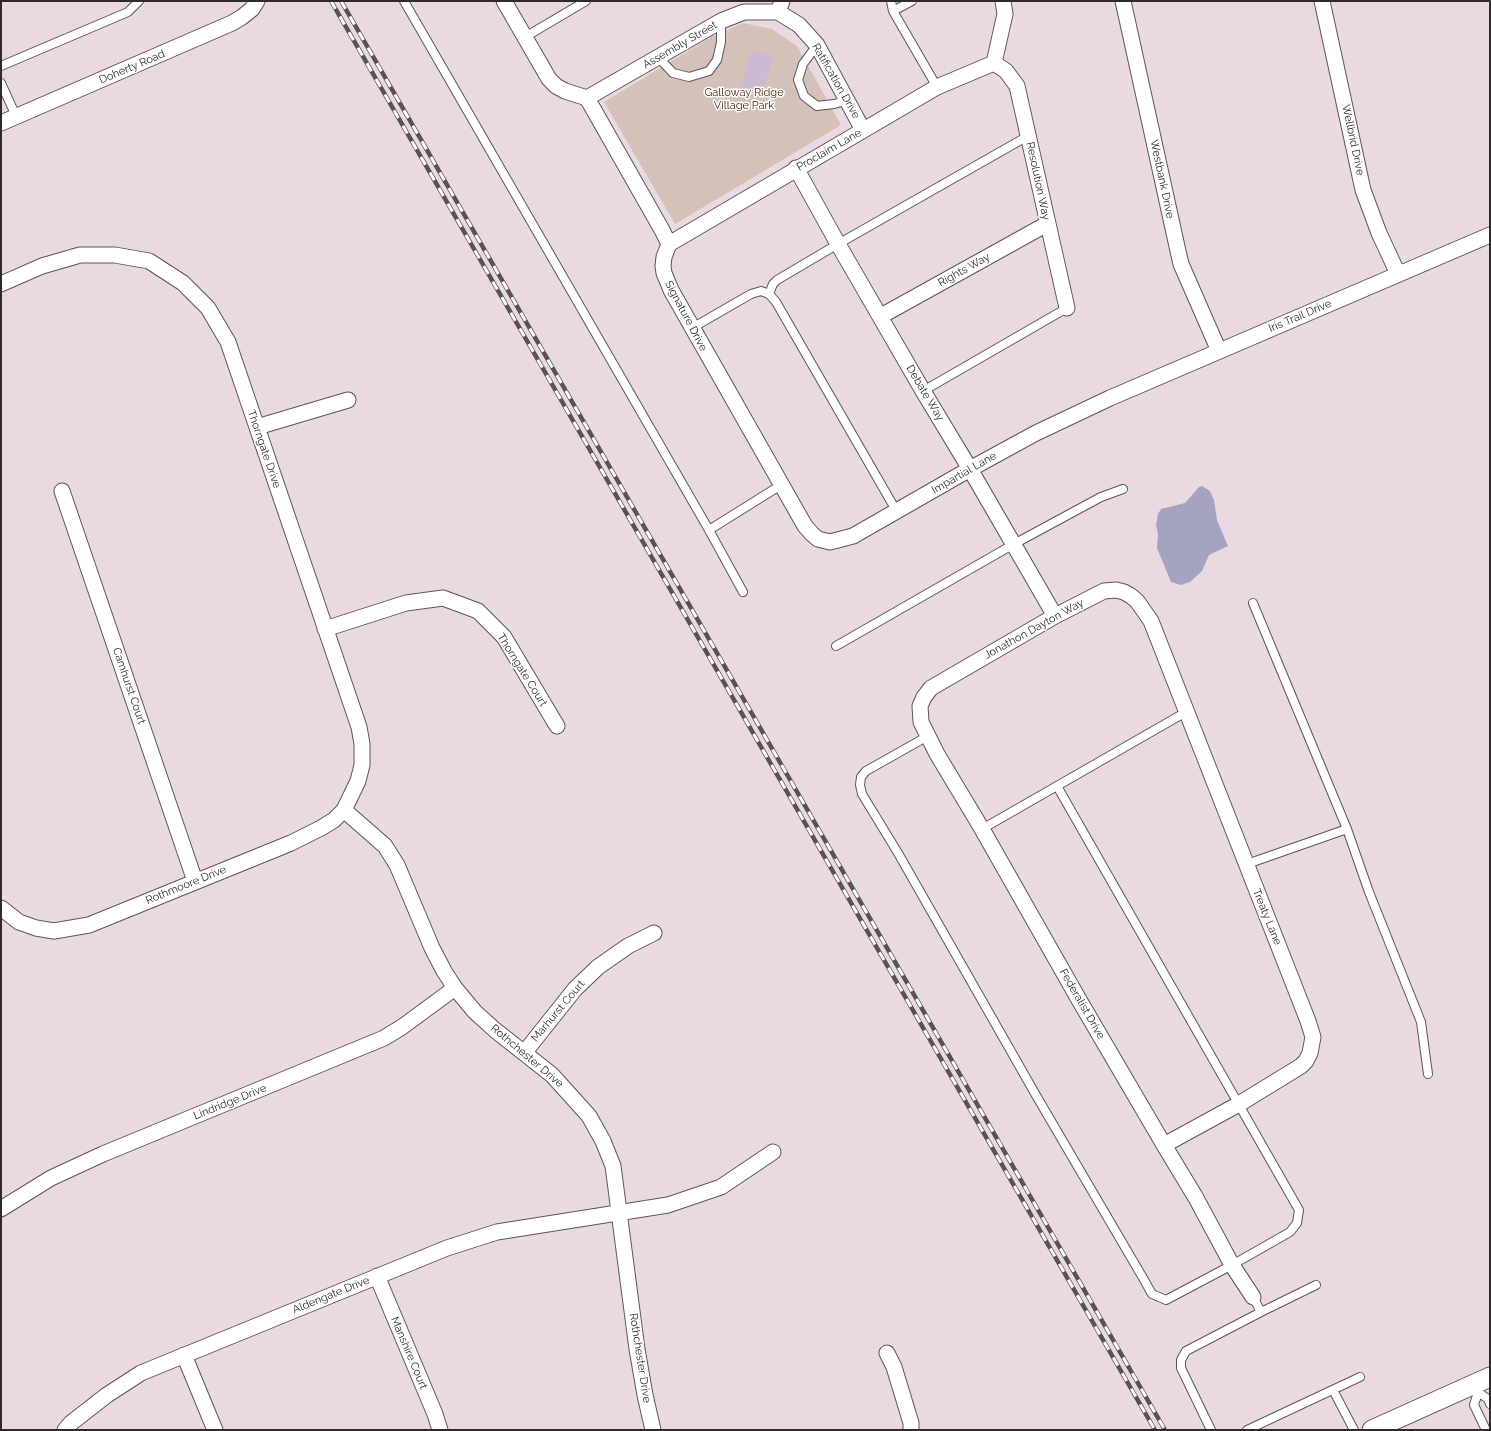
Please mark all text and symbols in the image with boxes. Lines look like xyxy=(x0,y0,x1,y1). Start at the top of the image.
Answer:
street label: Assembly Street xyxy=(641,18,719,72)
street label: Ratification Drive xyxy=(809,41,863,121)
street label: Doherty Road xyxy=(97,47,167,87)
park label: Galloway Ridge Village Park xyxy=(704,86,784,112)
street label: Wellbrid Drive xyxy=(1339,103,1367,177)
street label: Proclaim Lane xyxy=(794,126,864,174)
street label: Westbank Drive xyxy=(1147,138,1177,220)
street label: Resolution Way xyxy=(1023,141,1053,221)
street label: Rights Way xyxy=(936,250,992,290)
street label: Signature Drive xyxy=(662,279,710,353)
street label: Iris Trail Drive xyxy=(1267,297,1333,335)
street label: Debate Way xyxy=(903,363,947,423)
street label: Thorngate Drive xyxy=(244,408,284,490)
street label: Impartial Lane xyxy=(929,449,999,497)
street label: Jonathon Dayton Way xyxy=(982,596,1086,662)
street label: Thorngate Court xyxy=(494,631,550,709)
street label: Camhurst Court xyxy=(110,646,148,726)
street label: Rothmoore Drive xyxy=(144,863,228,907)
street label: Treaty Lane xyxy=(1250,887,1284,947)
street label: Federalist Drive xyxy=(1056,966,1108,1042)
street label: Marhurst Court xyxy=(528,978,588,1044)
street label: Rothchester Drive xyxy=(488,1022,566,1090)
street label: Lindridge Drive xyxy=(192,1081,268,1123)
street label: Aldengate Drive xyxy=(291,1274,371,1316)
street label: Rothchester Drive xyxy=(626,1312,654,1404)
street label: Manshire Court xyxy=(388,1315,430,1391)

